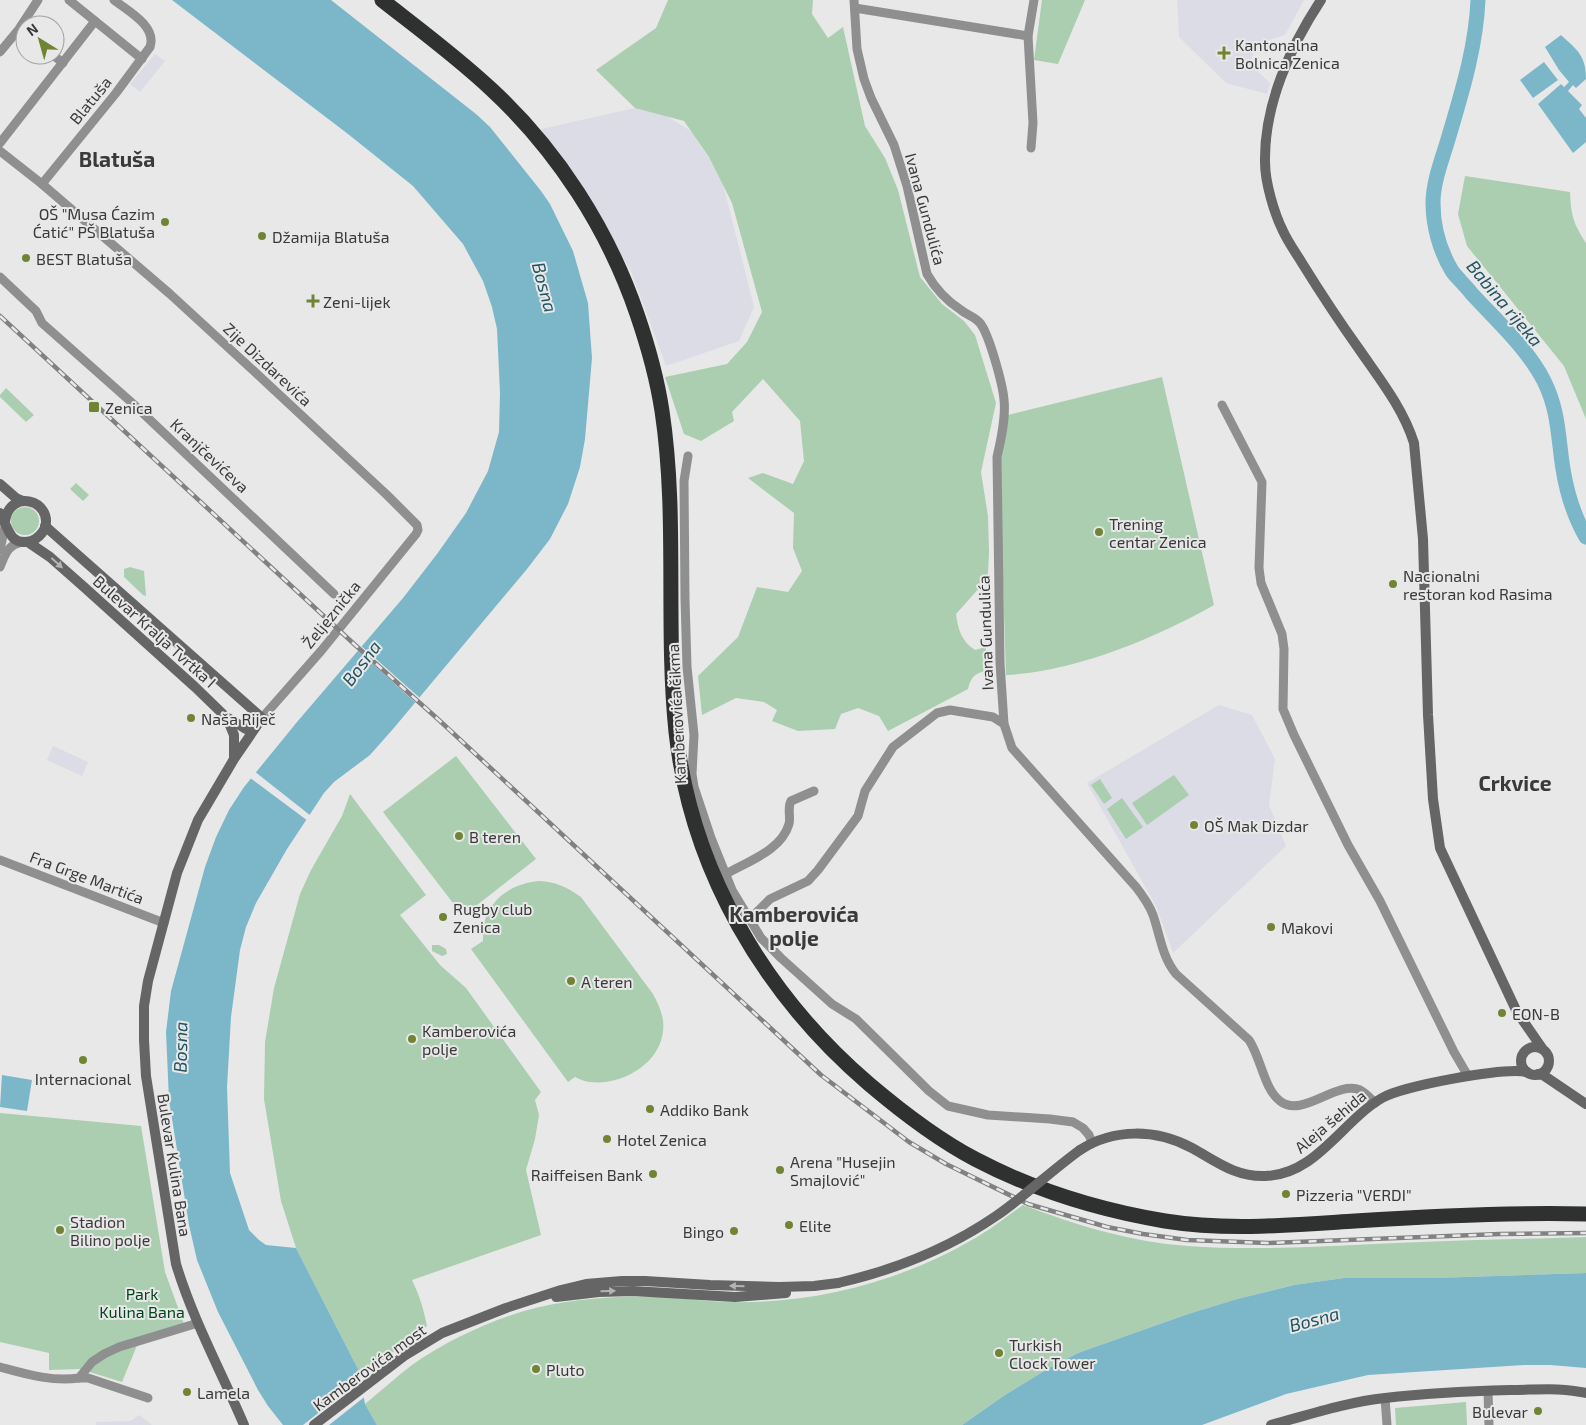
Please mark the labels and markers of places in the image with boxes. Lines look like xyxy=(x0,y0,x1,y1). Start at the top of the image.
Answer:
place label: Kantonalna Bolnica Zenica xyxy=(1235,35,1340,72)
marker: Kantonalna Bolnica Zenica xyxy=(1217,46,1231,60)
place label: OŠ "Musa Ćazim Ćatić" PŠ Blatuša xyxy=(33,204,155,241)
marker: OŠ "Musa Ćazim Ćatić" PŠ Blatuša xyxy=(159,216,171,228)
place label: Džamija Blatuša xyxy=(272,227,390,247)
marker: Džamija Blatuša xyxy=(256,230,268,242)
place label: BEST Blatuša xyxy=(36,249,132,268)
marker: BEST Blatuša xyxy=(20,252,32,264)
place label: Zeni-lijek xyxy=(323,292,391,312)
marker: Zeni-lijek xyxy=(307,295,319,307)
place label: Zenica xyxy=(105,398,153,417)
marker: Zenica xyxy=(87,400,101,414)
place label: Trening centar Zenica xyxy=(1109,514,1207,551)
marker: Trening centar Zenica xyxy=(1093,526,1105,538)
place label: Nacionalni restoran kod Rasima xyxy=(1403,566,1552,603)
marker: Nacionalni restoran kod Rasima xyxy=(1387,578,1399,590)
place label: Naša Riječ xyxy=(201,709,276,729)
marker: Naša Riječ xyxy=(185,712,197,724)
place label: OŠ Mak Dizdar xyxy=(1204,816,1309,835)
marker: OŠ Mak Dizdar xyxy=(1188,819,1200,831)
place label: B teren xyxy=(469,827,521,846)
marker: B teren xyxy=(453,830,465,842)
place label: Rugby club Zenica xyxy=(453,899,532,936)
marker: Rugby club Zenica xyxy=(437,911,449,923)
place label: Makovi xyxy=(1281,918,1333,937)
marker: Makovi xyxy=(1265,921,1277,933)
place label: A teren xyxy=(581,972,633,991)
marker: A teren xyxy=(565,975,577,987)
place label: EON-B xyxy=(1512,1004,1560,1023)
marker: EON-B xyxy=(1496,1007,1508,1019)
place label: Kamberovića polje xyxy=(422,1021,516,1059)
marker: Kamberovića polje xyxy=(406,1033,418,1045)
marker: Internacional xyxy=(77,1054,89,1066)
place label: Internacional xyxy=(35,1069,131,1088)
place label: Addiko Bank xyxy=(660,1100,749,1119)
marker: Addiko Bank xyxy=(644,1103,656,1115)
place label: Hotel Zenica xyxy=(617,1130,707,1149)
marker: Hotel Zenica xyxy=(601,1133,613,1145)
place label: Arena "Husejin Smajlović" xyxy=(790,1152,896,1190)
marker: Arena "Husejin Smajlović" xyxy=(774,1164,786,1176)
place label: Raiffeisen Bank xyxy=(531,1165,643,1184)
marker: Raiffeisen Bank xyxy=(647,1168,659,1180)
place label: Pizzeria "VERDI" xyxy=(1296,1185,1412,1204)
marker: Pizzeria "VERDI" xyxy=(1280,1188,1292,1200)
place label: Stadion Bilino polje xyxy=(70,1212,150,1250)
place label: Elite xyxy=(799,1216,831,1235)
marker: Elite xyxy=(783,1219,795,1231)
place label: Bingo xyxy=(683,1222,724,1241)
marker: Stadion Bilino polje xyxy=(54,1224,66,1236)
marker: Bingo xyxy=(728,1225,740,1237)
place label: Turkish Clock Tower xyxy=(1009,1335,1096,1372)
marker: Turkish Clock Tower xyxy=(993,1347,1005,1359)
place label: Pluto xyxy=(546,1360,585,1379)
marker: Pluto xyxy=(530,1363,542,1375)
place label: Lamela xyxy=(197,1383,250,1402)
marker: Lamela xyxy=(181,1386,193,1398)
place label: Bulevar xyxy=(1472,1402,1529,1421)
marker: Bulevar xyxy=(1532,1405,1544,1417)

